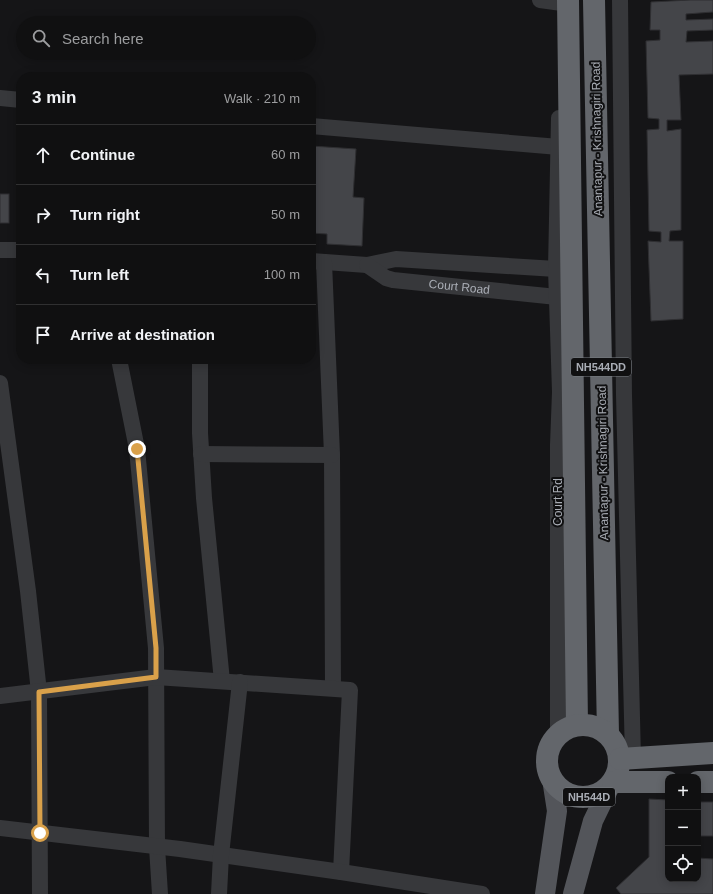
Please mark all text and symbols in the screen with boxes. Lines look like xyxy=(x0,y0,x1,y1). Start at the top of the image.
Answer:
search box xyxy=(16,16,316,60)
icon: search xyxy=(30,27,52,49)
text: Search here xyxy=(62,30,144,47)
street label: Anantapur - Krishnagiri Road xyxy=(589,62,605,216)
text: 3 min xyxy=(32,88,76,107)
text: Walk · 210 m xyxy=(224,91,300,106)
icon: ahead xyxy=(32,144,54,166)
text: Continue xyxy=(70,146,135,163)
text: 60 m xyxy=(271,147,300,162)
icon: right xyxy=(32,204,54,226)
text: Turn right xyxy=(70,206,140,223)
text: 50 m xyxy=(271,207,300,222)
icon: left xyxy=(32,264,54,286)
text: Turn left xyxy=(70,266,129,283)
text: 100 m xyxy=(264,267,300,282)
street label: Court Road xyxy=(428,277,491,297)
icon: arrive xyxy=(32,324,54,346)
text: Arrive at destination xyxy=(70,326,215,343)
road number: NH544DD xyxy=(571,358,631,376)
street label: Anantapur - Krishnagiri Road xyxy=(595,386,611,540)
route end xyxy=(128,440,146,458)
street label: Court Rd xyxy=(551,478,565,526)
map controls xyxy=(665,774,701,882)
button: + xyxy=(665,774,701,810)
road number: NH544D xyxy=(563,788,615,806)
button: − xyxy=(665,810,701,846)
route start xyxy=(31,824,49,842)
button: locate xyxy=(665,846,701,882)

